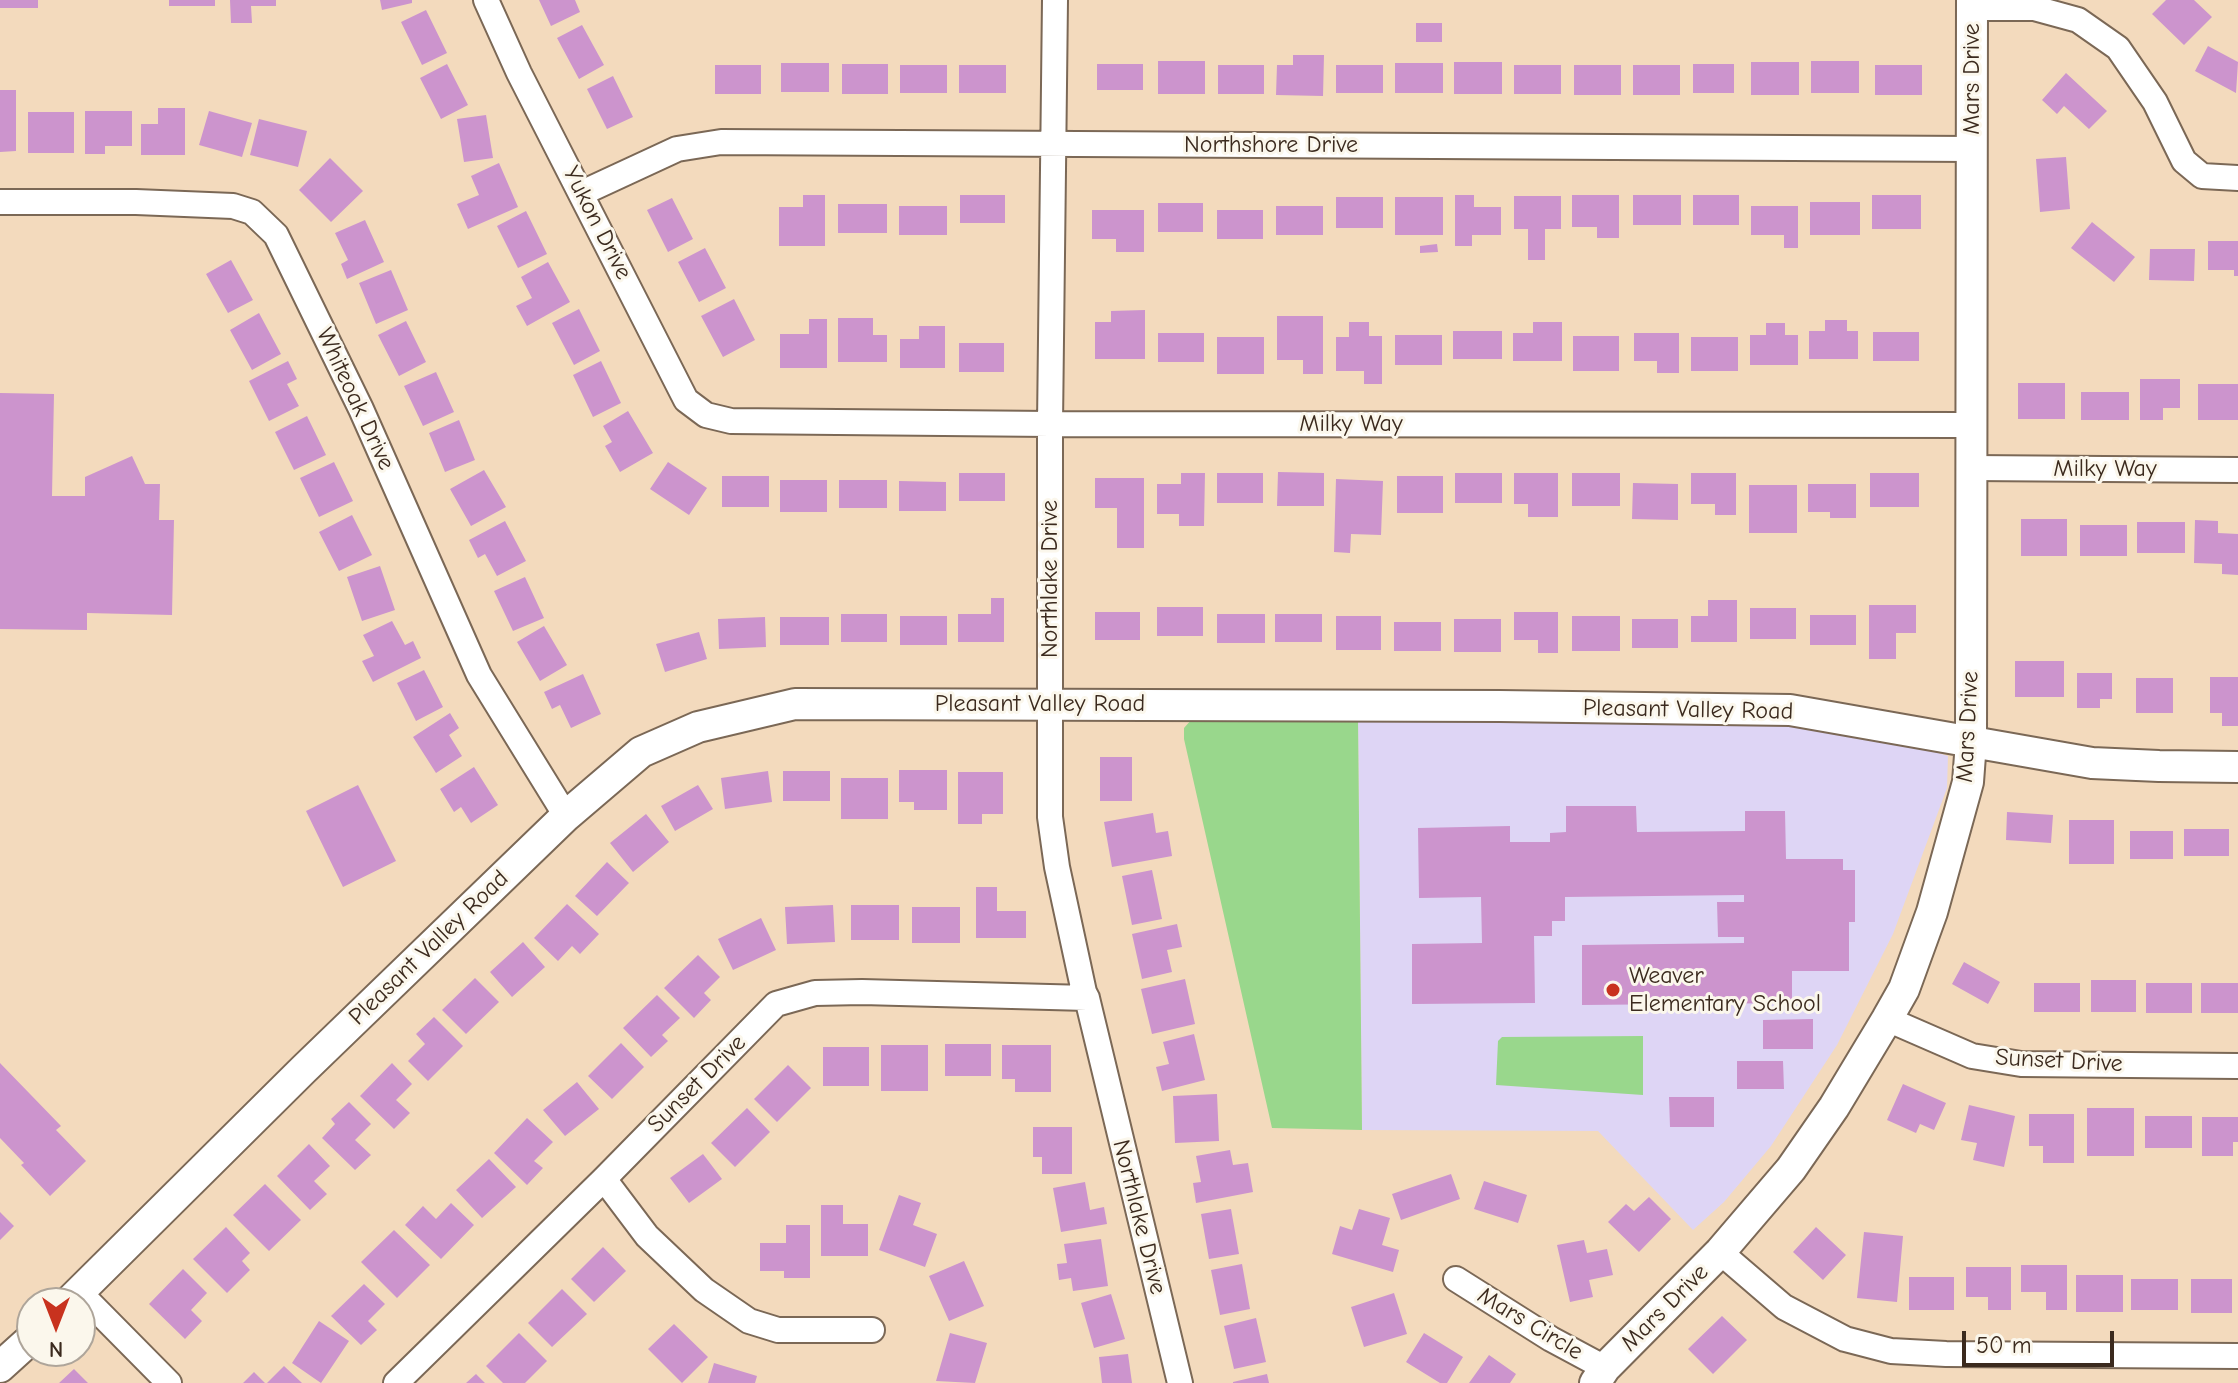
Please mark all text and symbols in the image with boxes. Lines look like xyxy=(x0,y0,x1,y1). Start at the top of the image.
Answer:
street label: Mars Drive xyxy=(1958,23,1986,135)
street label: Northshore Drive xyxy=(1184,131,1358,159)
street label: Yukon Drive xyxy=(556,162,638,284)
street label: Whiteoak Drive xyxy=(309,323,401,475)
street label: Milky Way xyxy=(1299,410,1403,438)
street label: Milky Way xyxy=(2053,455,2157,483)
street label: Northlake Drive xyxy=(1036,500,1064,658)
street label: Mars Drive xyxy=(1951,670,1985,784)
street label: Pleasant Valley Road xyxy=(935,690,1145,718)
street label: Pleasant Valley Road xyxy=(1583,694,1793,726)
street label: Pleasant Valley Road xyxy=(343,865,515,1031)
place label: Weaver Elementary School xyxy=(1629,962,1821,1018)
marker: Weaver Elementary School xyxy=(1604,981,1622,999)
street label: Sunset Drive xyxy=(642,1029,752,1139)
street label: Sunset Drive xyxy=(1995,1043,2123,1079)
street label: Northlake Drive xyxy=(1106,1137,1172,1297)
street label: Mars Drive xyxy=(1615,1258,1715,1358)
street label: Mars Circle xyxy=(1472,1281,1588,1367)
north arrow xyxy=(16,1287,96,1367)
scale bar xyxy=(1966,1315,2118,1365)
text: 50 m xyxy=(1976,1331,2032,1359)
text: N xyxy=(49,1336,63,1362)

